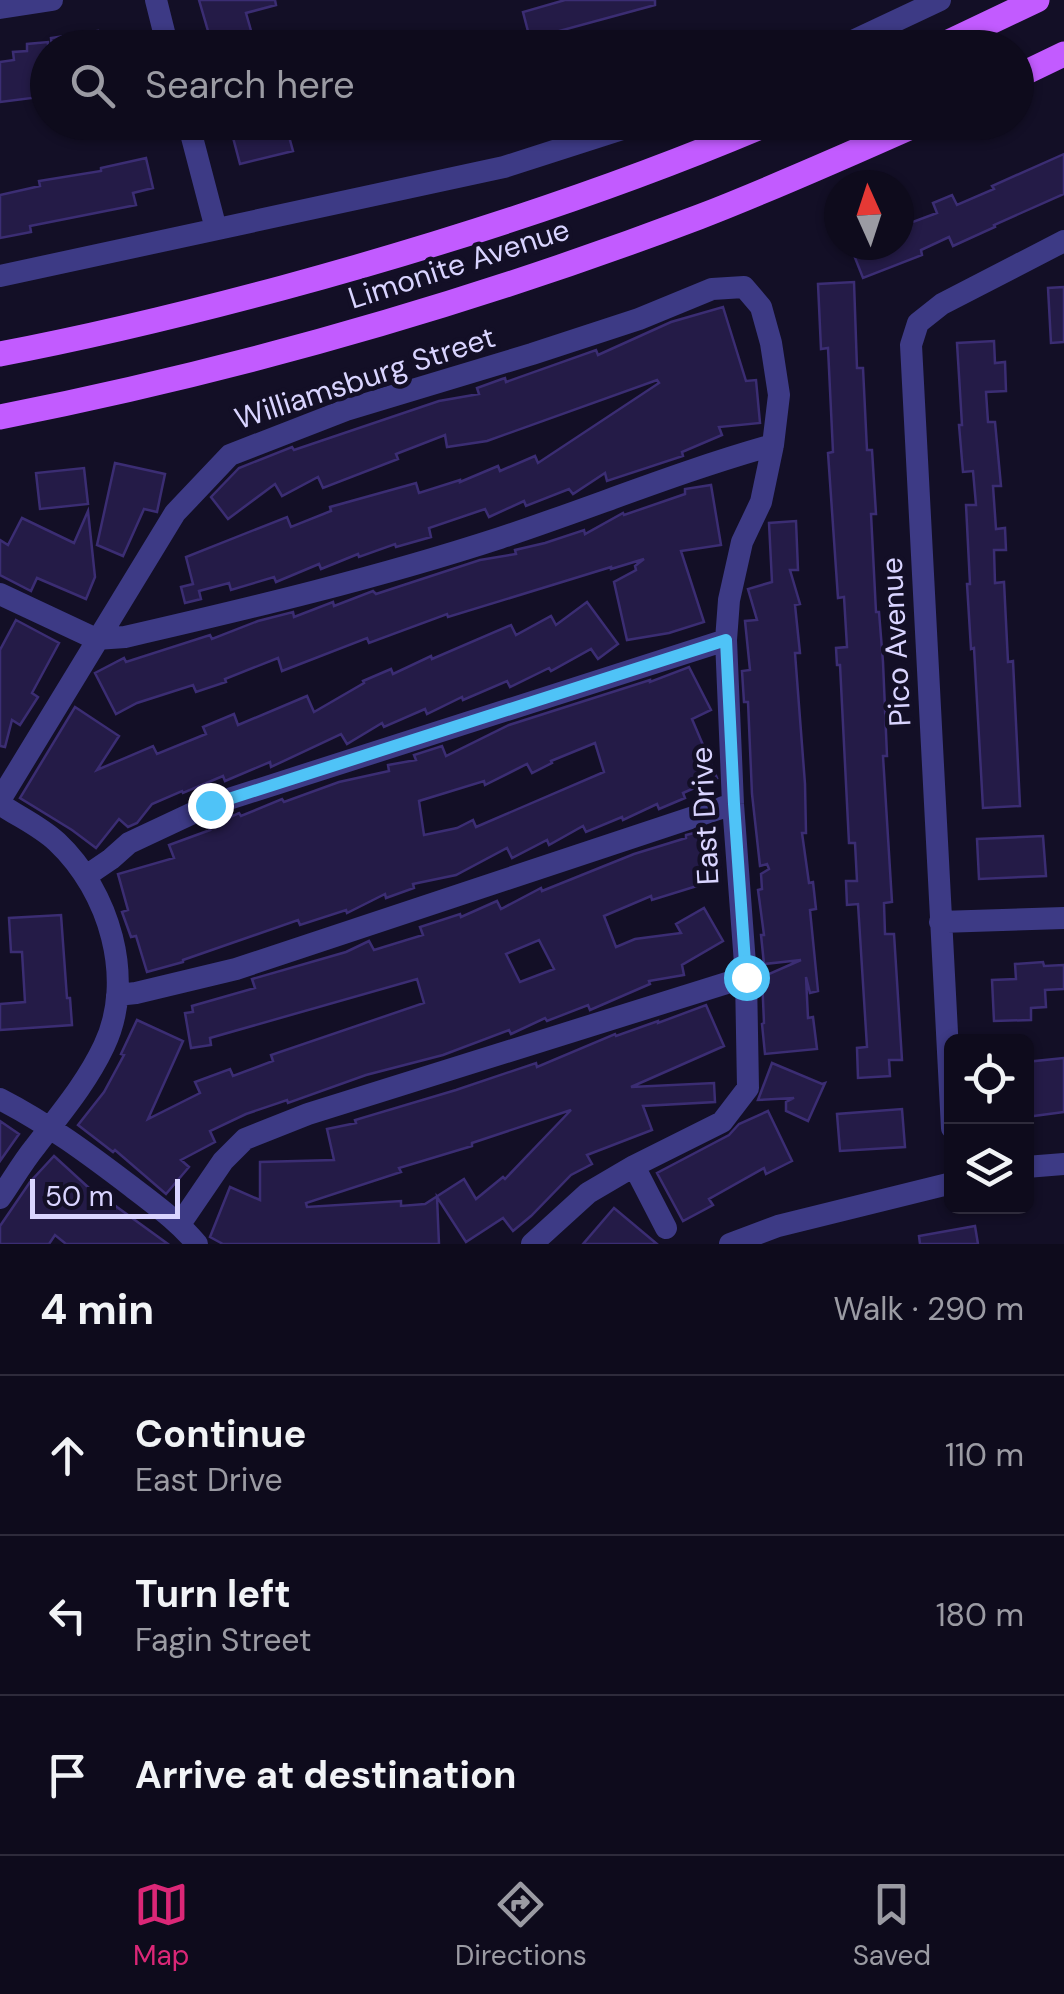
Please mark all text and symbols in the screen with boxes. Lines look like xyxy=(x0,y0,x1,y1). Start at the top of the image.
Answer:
search box xyxy=(30,30,1034,140)
icon: search xyxy=(65,58,120,113)
text: Search here xyxy=(145,60,355,110)
north arrow xyxy=(824,170,914,260)
street label: Limonite Avenue xyxy=(343,209,574,318)
street label: Williamsburg Street xyxy=(230,317,500,438)
street label: Pico Avenue xyxy=(872,556,919,728)
street label: East Drive xyxy=(681,746,728,886)
route end xyxy=(188,783,234,829)
route start xyxy=(724,955,770,1001)
map controls xyxy=(944,1034,1034,1214)
button: locate xyxy=(944,1034,1034,1124)
button: layers xyxy=(944,1124,1034,1214)
scale bar xyxy=(30,1174,180,1218)
text: 50 m xyxy=(45,1178,114,1215)
text: 4 min xyxy=(40,1282,154,1337)
text: Walk · 290 m xyxy=(833,1288,1024,1330)
text: Continue xyxy=(135,1409,306,1459)
icon: ahead xyxy=(40,1428,95,1483)
text: 110 m xyxy=(945,1434,1024,1476)
text: East Drive xyxy=(135,1459,283,1501)
text: Turn left xyxy=(135,1569,291,1619)
icon: left xyxy=(40,1588,95,1643)
text: 180 m xyxy=(936,1594,1024,1636)
text: Fagin Street xyxy=(135,1619,312,1661)
icon: arrive xyxy=(40,1748,95,1803)
text: Arrive at destination xyxy=(135,1750,517,1800)
tab: Map xyxy=(133,1877,189,1974)
tab: Directions xyxy=(455,1877,587,1974)
tab: Saved xyxy=(853,1877,931,1974)

